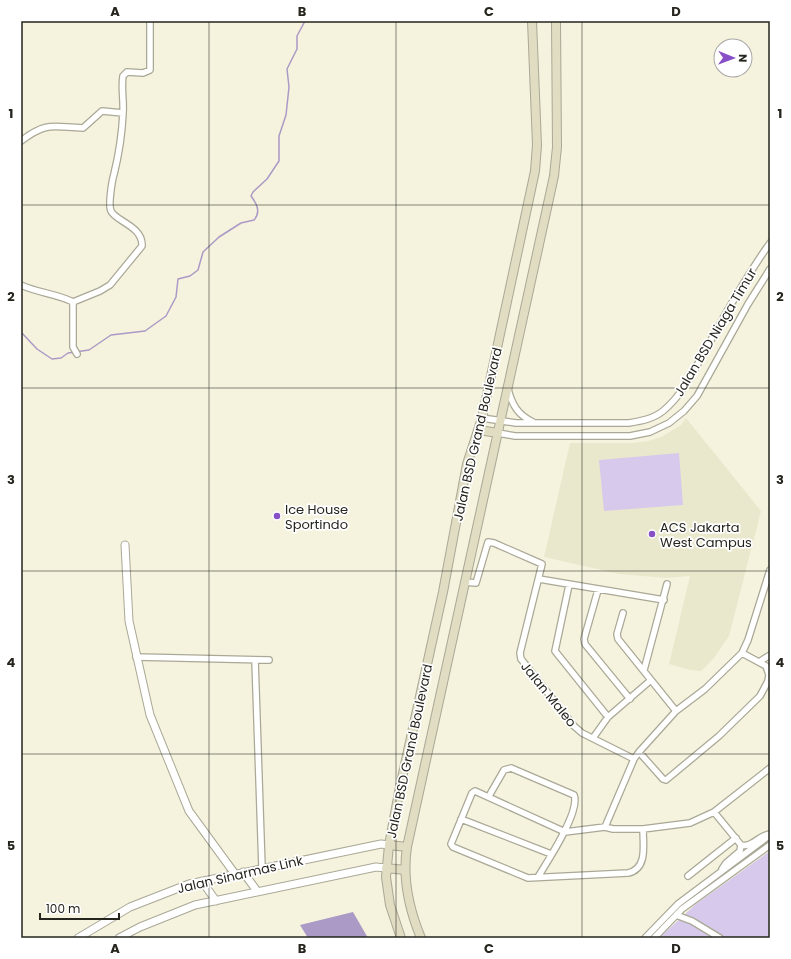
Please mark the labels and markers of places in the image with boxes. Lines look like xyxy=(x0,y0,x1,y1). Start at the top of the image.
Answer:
place label: Ice House Sportindo xyxy=(285,500,348,534)
marker: Ice House Sportindo xyxy=(272,511,282,521)
place label: ACS Jakarta West Campus xyxy=(660,518,752,552)
marker: ACS Jakarta West Campus xyxy=(647,529,657,539)

